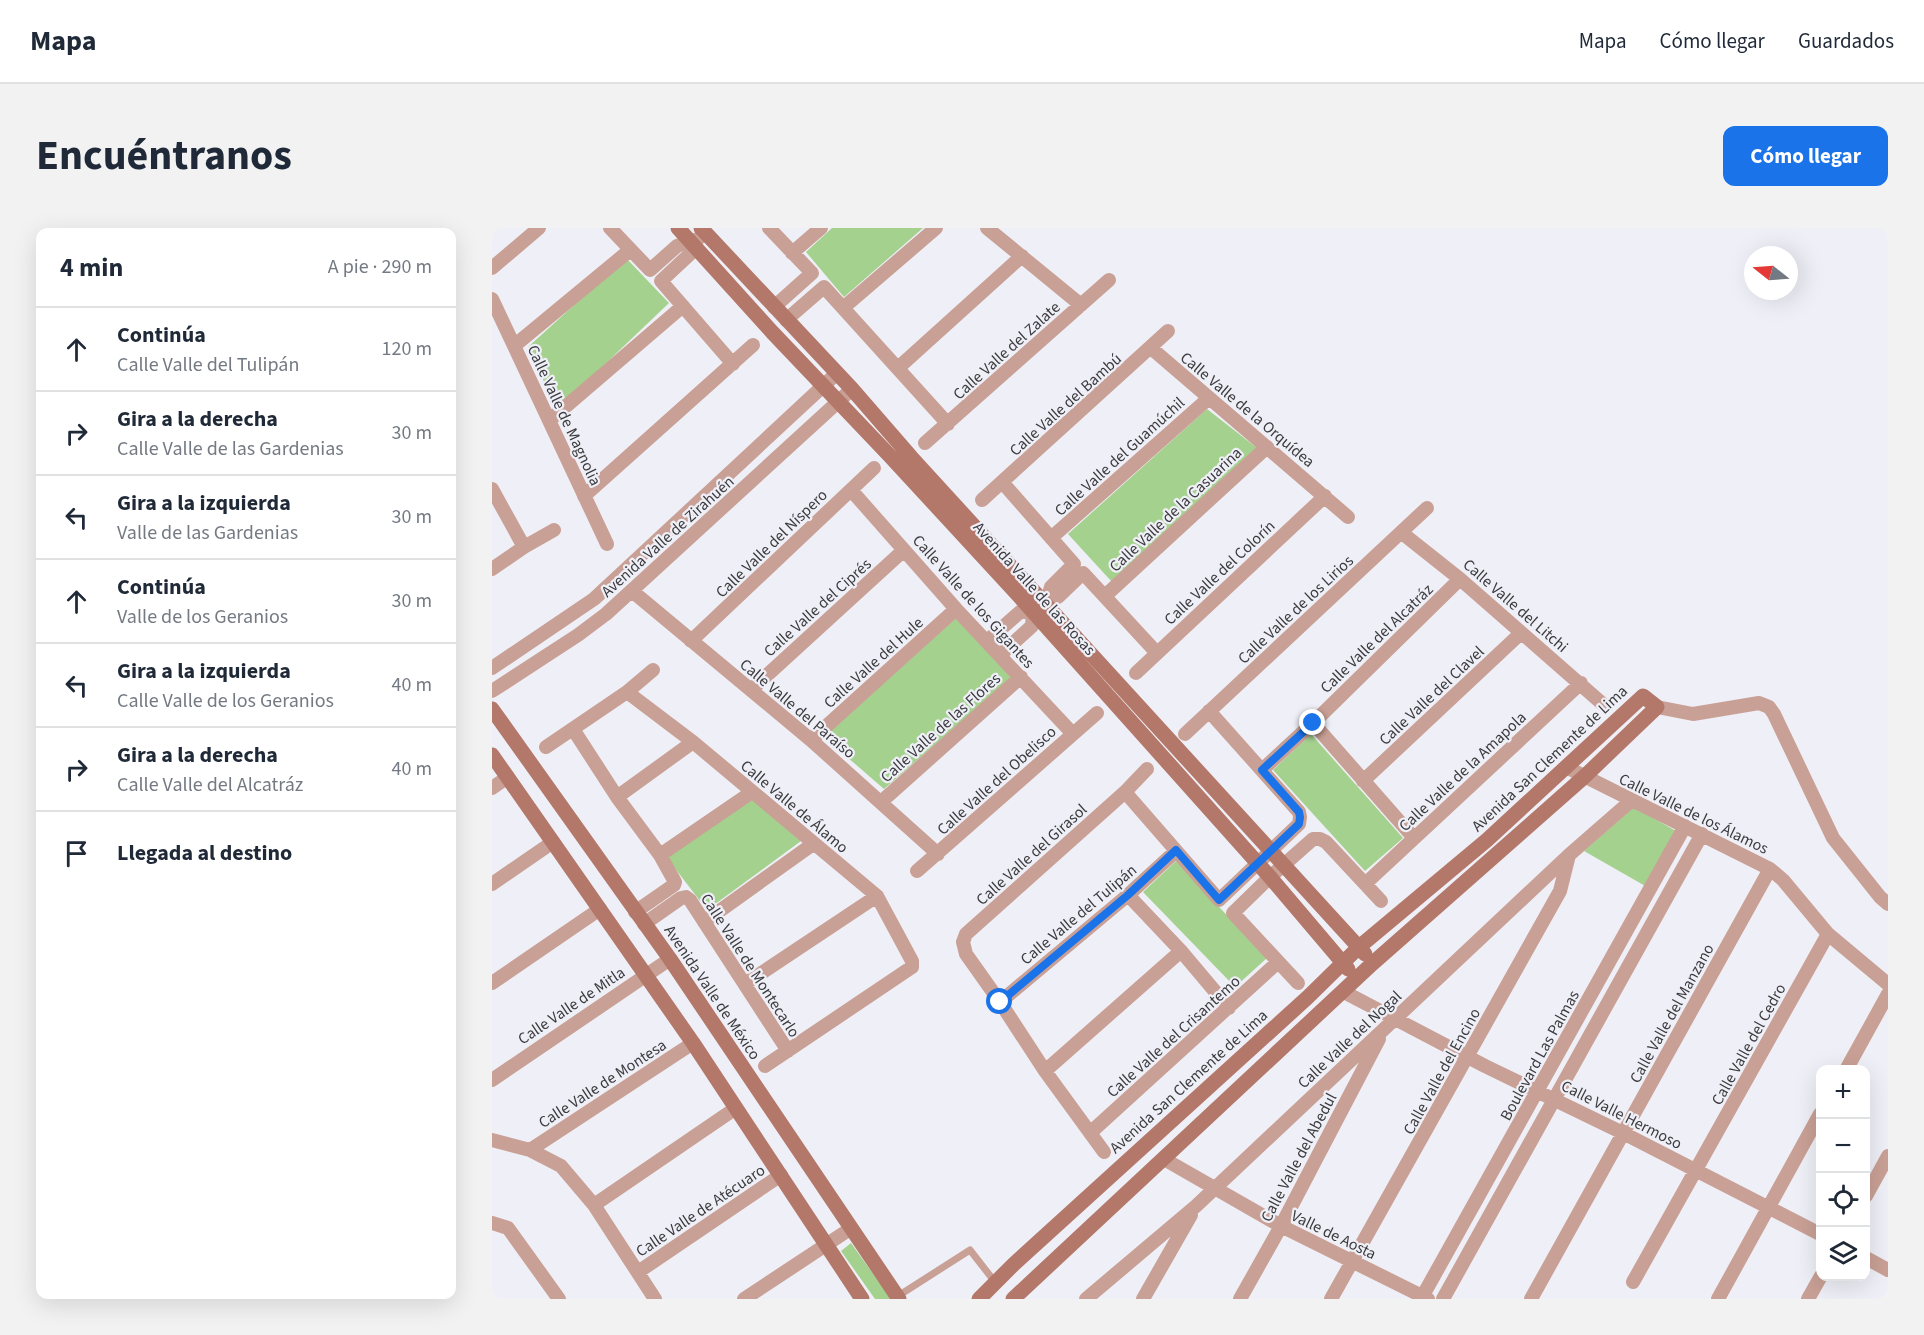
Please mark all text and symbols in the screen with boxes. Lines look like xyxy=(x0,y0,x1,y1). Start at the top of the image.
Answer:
text: Mapa xyxy=(30,21,97,61)
text: Mapa xyxy=(1579,26,1627,56)
text: Cómo llegar xyxy=(1660,26,1765,56)
text: Guardados xyxy=(1798,26,1894,56)
text: Encuéntranos xyxy=(36,126,292,186)
button: Cómo llegar xyxy=(1723,126,1888,186)
north arrow xyxy=(1744,246,1798,300)
text: 4 min xyxy=(60,249,123,286)
text: A pie · 290 m xyxy=(328,253,432,281)
street label: Calle Valle del Zalate xyxy=(948,297,1065,405)
text: Continúa xyxy=(117,319,206,351)
icon: ahead xyxy=(60,333,93,366)
text: 120 m xyxy=(382,335,432,363)
street label: Calle Valle de Magnolia xyxy=(522,341,606,489)
street label: Calle Valle de la Orquídea xyxy=(1175,347,1319,473)
street label: Calle Valle del Bambú xyxy=(1005,348,1127,461)
text: Calle Valle del Tulipán xyxy=(117,351,299,379)
street label: Calle Valle del Guamúchil xyxy=(1050,392,1190,521)
text: Gira a la derecha xyxy=(117,403,278,435)
icon: right xyxy=(60,417,93,450)
text: 30 m xyxy=(392,419,432,447)
text: Calle Valle de las Gardenias xyxy=(117,435,344,463)
street label: Calle Valle de la Casuarina xyxy=(1105,442,1247,577)
street label: Avenida Valle de Zirahuén xyxy=(596,471,739,602)
street label: Calle Valle del Níspero xyxy=(711,484,832,603)
text: Gira a la izquierda xyxy=(117,487,291,519)
icon: left xyxy=(60,501,93,534)
text: 30 m xyxy=(392,503,432,531)
street label: Calle Valle del Colorín xyxy=(1159,515,1280,630)
street label: Avenida Valle de las Rosas xyxy=(968,517,1101,661)
text: Valle de las Gardenias xyxy=(117,519,298,547)
street label: Calle Valle de los Gigantes xyxy=(907,530,1039,673)
street label: Calle Valle de los Lirios xyxy=(1233,550,1359,669)
street label: Calle Valle del Ciprés xyxy=(759,553,876,662)
street label: Calle Valle del Litchi xyxy=(1458,554,1573,658)
text: Continúa xyxy=(117,571,206,603)
street label: Calle Valle del Alcatráz xyxy=(1315,579,1438,698)
icon: ahead xyxy=(60,585,93,618)
text: 30 m xyxy=(392,587,432,615)
text: Valle de los Geranios xyxy=(117,603,288,631)
street label: Calle Valle del Hule xyxy=(819,612,928,713)
street label: Calle Valle del Clavel xyxy=(1374,641,1489,750)
street label: Calle Valle del Paraíso xyxy=(735,654,860,764)
text: Gira a la izquierda xyxy=(117,655,291,687)
street label: Calle Valle de las Flores xyxy=(876,668,1006,788)
icon: left xyxy=(60,669,93,702)
text: 40 m xyxy=(392,671,432,699)
street label: Avenida San Clemente de Lima xyxy=(1467,681,1632,837)
text: Calle Valle de los Geranios xyxy=(117,687,334,715)
street label: Calle Valle de la Amapola xyxy=(1394,707,1531,837)
route end xyxy=(1299,709,1325,735)
street label: Calle Valle del Obelisco xyxy=(932,721,1061,840)
text: Gira a la derecha xyxy=(117,739,278,771)
icon: right xyxy=(60,753,93,786)
text: 40 m xyxy=(392,755,432,783)
street label: Calle Valle de Álamo xyxy=(736,755,853,858)
street label: Calle Valle de los Álamos xyxy=(1615,768,1772,860)
text: Calle Valle del Alcatráz xyxy=(117,771,303,799)
street label: Calle Valle del Girasol xyxy=(971,799,1092,911)
icon: arrive xyxy=(60,837,93,870)
text: Llegada al destino xyxy=(117,837,292,869)
street label: Calle Valle del Tulipán xyxy=(1016,859,1142,970)
street label: Calle Valle de Montecarlo xyxy=(695,889,805,1042)
street label: Avenida Valle de México xyxy=(659,921,766,1064)
street label: Calle Valle del Manzano xyxy=(1624,940,1719,1087)
street label: Calle Valle de Mitla xyxy=(514,962,629,1050)
street label: Calle Valle del Crisantemo xyxy=(1102,971,1245,1103)
street label: Calle Valle del Cedro xyxy=(1706,980,1791,1109)
street label: Calle Valle del Nogal xyxy=(1293,986,1406,1094)
street label: Boulevard Las Palmas xyxy=(1495,986,1585,1125)
route start xyxy=(986,988,1012,1014)
street label: Calle Valle del Encino xyxy=(1398,1004,1486,1139)
street label: Avenida San Clemente de Lima xyxy=(1105,1005,1273,1159)
street label: Calle Valle de Montesa xyxy=(534,1034,671,1134)
map controls xyxy=(1816,1065,1870,1281)
button: + xyxy=(1816,1065,1870,1119)
street label: Calle Valle Hermoso xyxy=(1557,1075,1686,1155)
street label: Calle Valle del Abedul xyxy=(1256,1089,1342,1226)
button: − xyxy=(1816,1119,1870,1173)
street label: Calle Valle de Atécuaro xyxy=(632,1159,770,1262)
button: locate xyxy=(1816,1173,1870,1227)
street label: Valle de Aosta xyxy=(1287,1205,1380,1265)
button: layers xyxy=(1816,1227,1870,1281)

